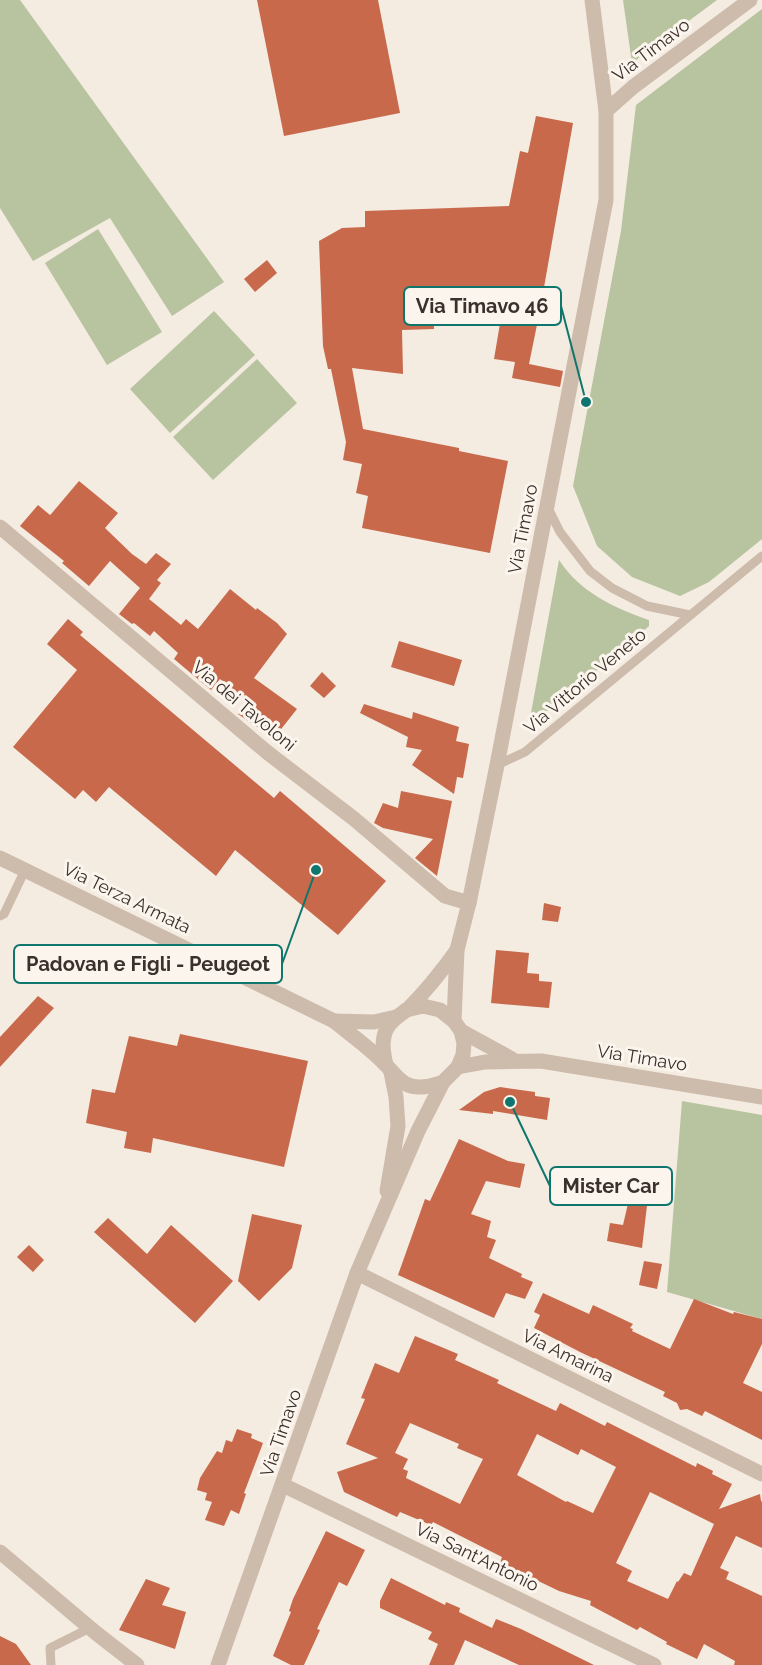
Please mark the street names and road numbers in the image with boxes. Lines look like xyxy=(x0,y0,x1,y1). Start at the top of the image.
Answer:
street label: Via Timavo xyxy=(608,14,694,85)
street label: Via Timavo xyxy=(504,482,542,576)
street label: Via Vittorio Veneto xyxy=(519,623,650,738)
street label: Via dei Tavoloni xyxy=(188,656,300,755)
street label: Via Terza Armata xyxy=(60,858,194,937)
street label: Via Timavo xyxy=(596,1040,689,1075)
street label: Via Amarina xyxy=(519,1324,617,1387)
street label: Via Timavo xyxy=(256,1386,305,1479)
street label: Via Sant'Antonio xyxy=(412,1518,542,1596)

